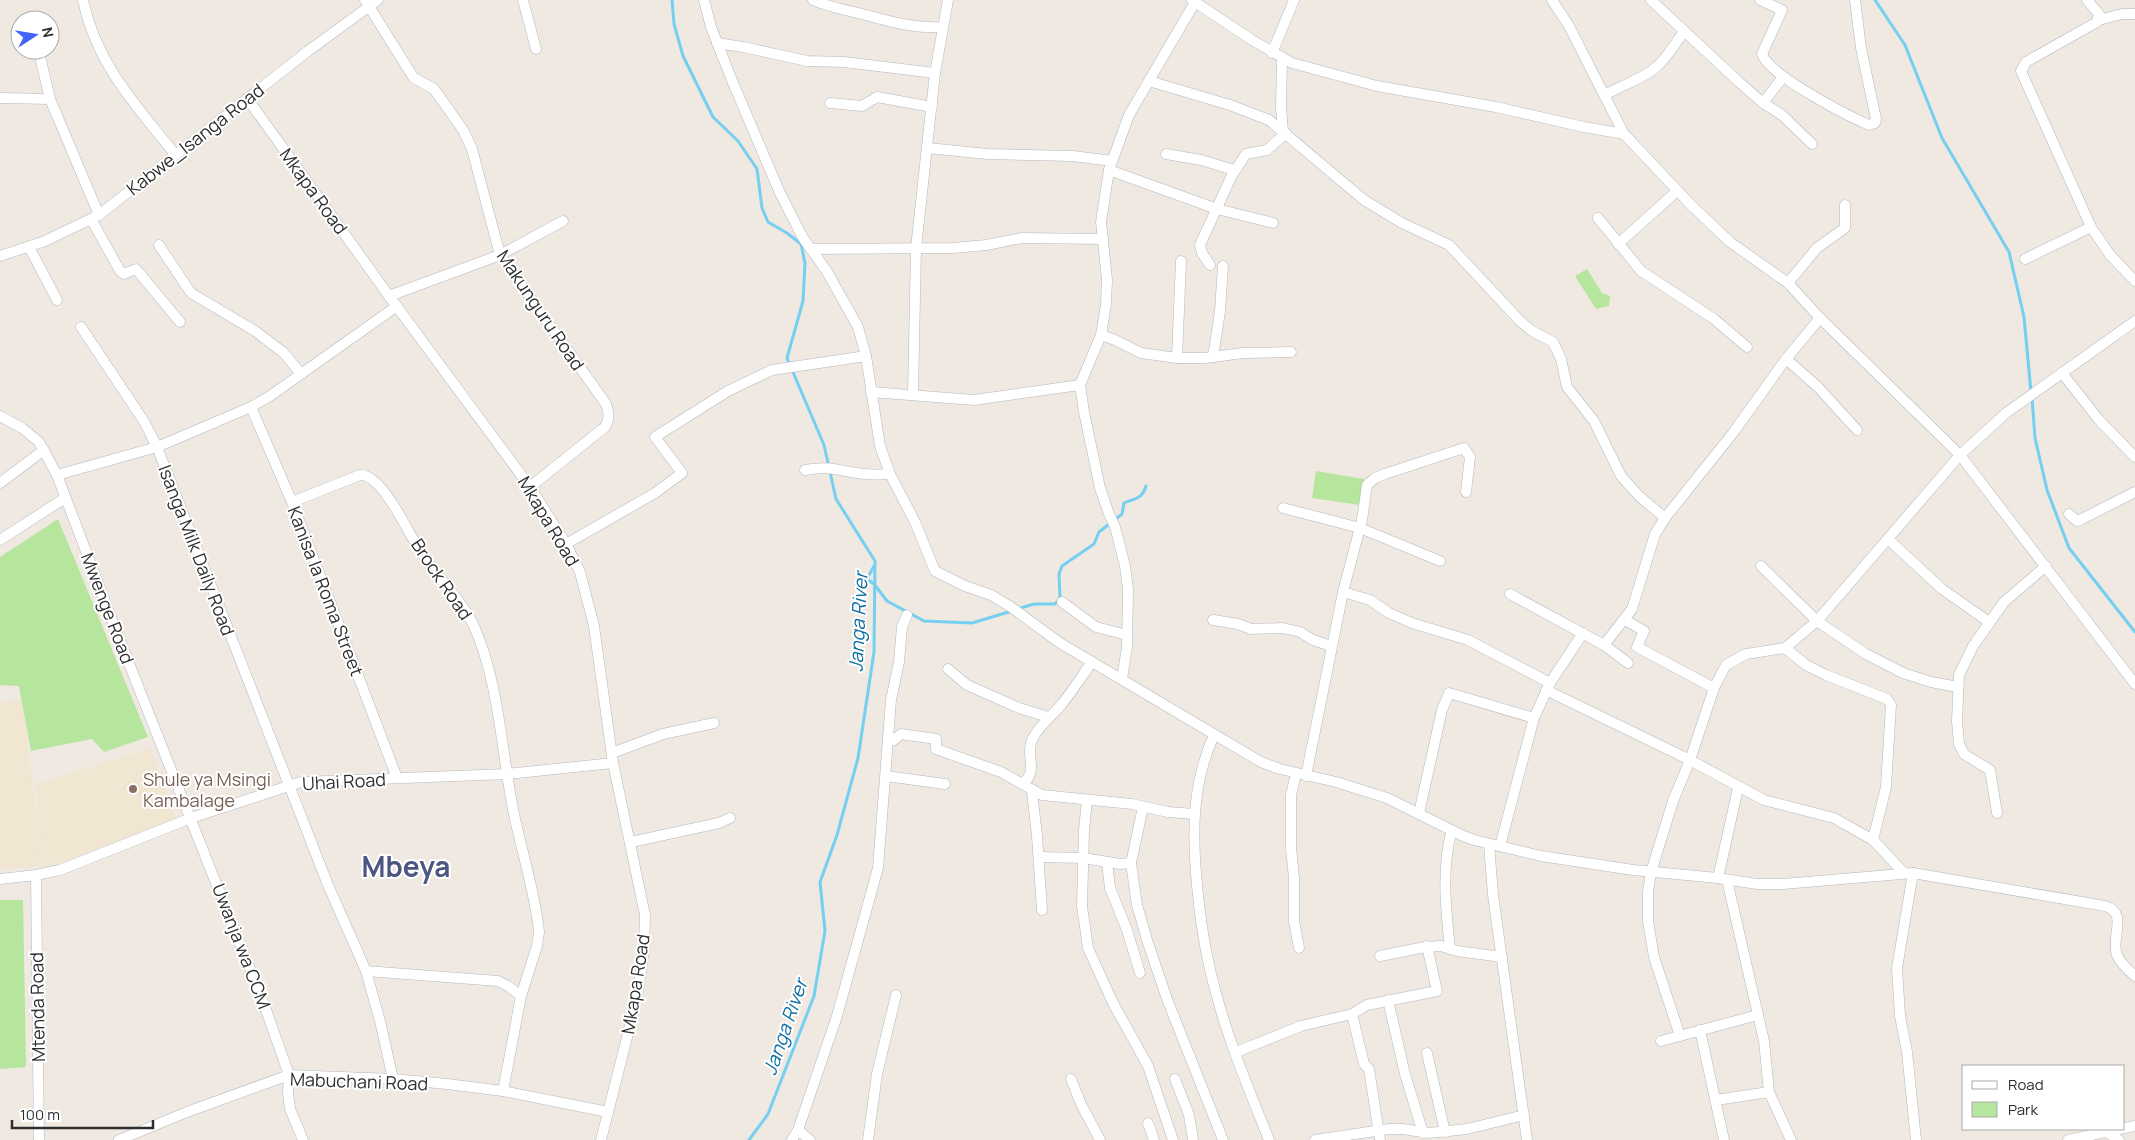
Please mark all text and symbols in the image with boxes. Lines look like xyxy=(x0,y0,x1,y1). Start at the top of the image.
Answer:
north arrow xyxy=(10,10,60,60)
text: N xyxy=(38,25,59,39)
street label: Kabwe_Isanga Road xyxy=(121,78,269,200)
street label: Mkapa Road xyxy=(275,143,353,239)
street label: Makunguru Road xyxy=(492,245,590,375)
street label: Isanga Milk Daily Road xyxy=(153,461,241,639)
street label: Mkapa Road xyxy=(513,472,585,570)
street label: Kanisa la Roma Street xyxy=(283,503,369,679)
street label: Brock Road xyxy=(406,534,478,624)
street label: Mwenge Road xyxy=(76,549,140,667)
water label: Janga River xyxy=(842,569,874,673)
place label: Shule ya Msingi Kambalage xyxy=(143,767,271,812)
street label: Uhai Road xyxy=(302,767,386,795)
marker: Shule ya Msingi Kambalage xyxy=(127,783,139,795)
district label: Mbeya xyxy=(362,847,451,885)
street label: Uwanja wa CCM xyxy=(207,880,277,1012)
street label: Mkapa Road xyxy=(615,932,655,1036)
street label: Mtenda Road xyxy=(24,952,50,1062)
water label: Janga River xyxy=(756,974,814,1078)
legend xyxy=(1962,1065,2125,1130)
street label: Mabuchani Road xyxy=(289,1067,429,1095)
text: Road xyxy=(2008,1074,2044,1095)
scale bar xyxy=(12,1098,154,1130)
text: Park xyxy=(2008,1099,2038,1120)
text: 100 m xyxy=(20,1104,60,1125)

